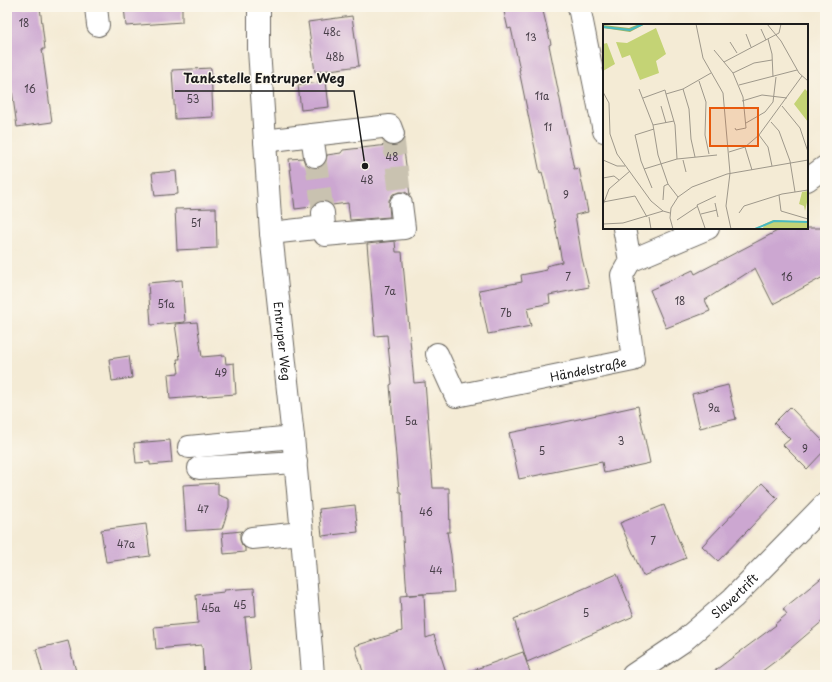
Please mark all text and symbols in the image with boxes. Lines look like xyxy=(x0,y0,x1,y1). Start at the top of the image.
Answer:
house number: 18 xyxy=(19,15,29,30)
house number: 48c xyxy=(323,24,341,39)
inset map xyxy=(603,24,808,229)
house number: 13 xyxy=(525,29,537,44)
house number: 48b xyxy=(326,49,345,64)
callout: Tankstelle Entruper Weg xyxy=(175,66,354,91)
text: Tankstelle Entruper Weg xyxy=(183,68,345,87)
house number: 16 xyxy=(24,81,36,96)
house number: 11a xyxy=(535,88,550,103)
house number: 53 xyxy=(187,91,199,106)
house number: 11 xyxy=(544,119,552,134)
house number: 48 xyxy=(386,149,398,164)
house number: 48 xyxy=(361,172,373,187)
house number: 9 xyxy=(563,187,569,202)
house number: 51 xyxy=(191,215,201,230)
house number: 7 xyxy=(565,269,571,284)
house number: 16 xyxy=(781,269,793,284)
house number: 7a xyxy=(384,283,396,298)
house number: 18 xyxy=(675,293,685,308)
house number: 51a xyxy=(158,296,175,311)
street label: Entruper Weg xyxy=(269,301,296,382)
house number: 7b xyxy=(500,305,512,320)
street label: Händelstraße xyxy=(548,353,628,386)
house number: 49 xyxy=(215,365,227,380)
house number: 9a xyxy=(708,400,721,415)
house number: 5a xyxy=(405,413,418,428)
house number: 3 xyxy=(618,433,624,448)
house number: 9 xyxy=(802,441,808,456)
house number: 5 xyxy=(539,443,545,458)
house number: 47 xyxy=(197,501,210,516)
house number: 46 xyxy=(419,504,433,519)
house number: 7 xyxy=(650,533,656,548)
house number: 47a xyxy=(117,536,136,551)
house number: 44 xyxy=(429,562,443,577)
street label: Slavertrift xyxy=(707,569,762,622)
house number: 45 xyxy=(234,597,246,612)
house number: 45a xyxy=(202,600,221,615)
house number: 5 xyxy=(583,605,589,620)

